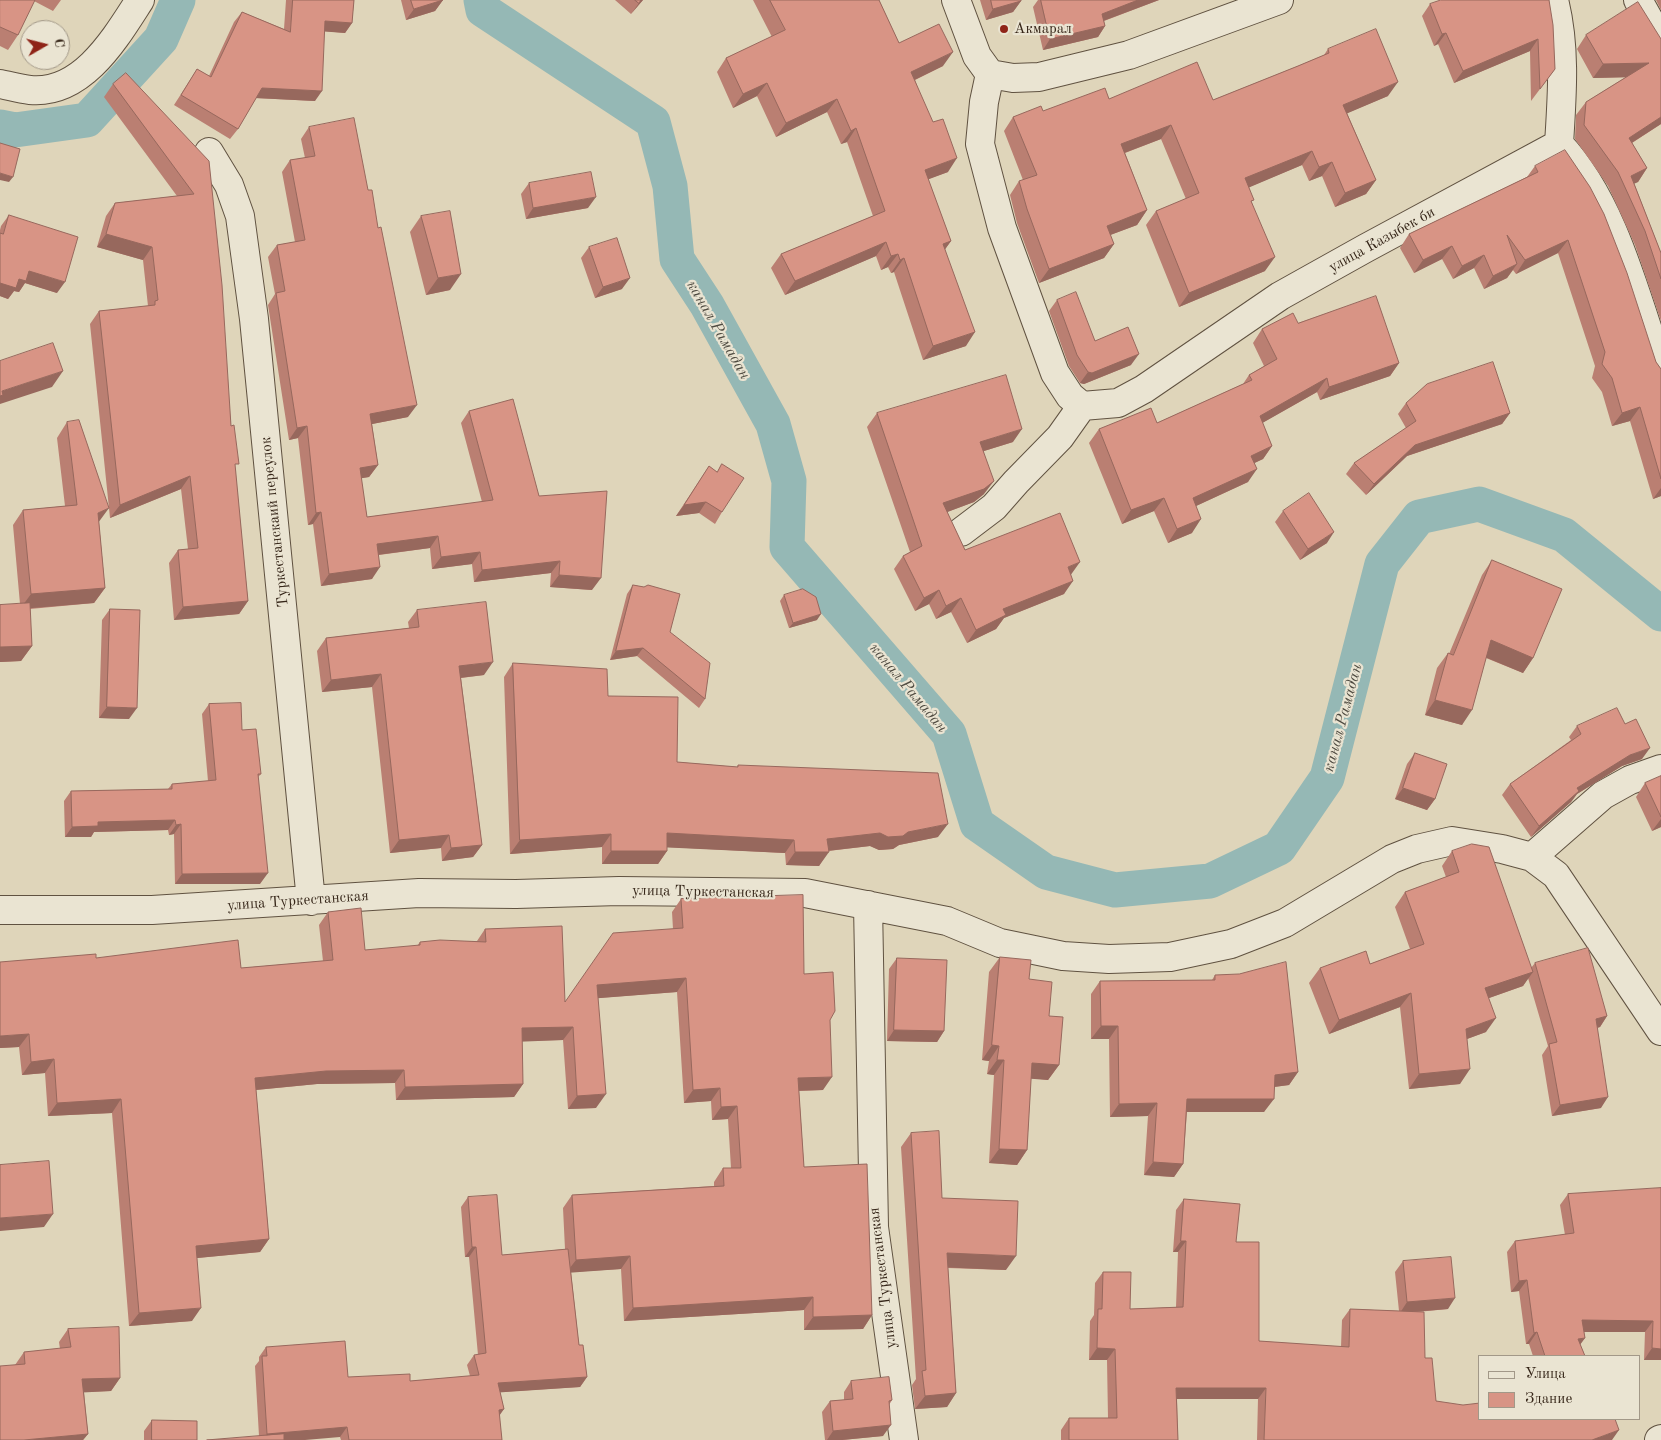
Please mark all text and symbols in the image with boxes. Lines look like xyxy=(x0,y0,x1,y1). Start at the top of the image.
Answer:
north arrow xyxy=(20,20,70,70)
place label: Акмарал xyxy=(1014,20,1072,38)
marker: Акмарал xyxy=(998,23,1010,35)
text: С xyxy=(51,37,66,49)
street label: улица Казыбек би xyxy=(1326,203,1438,277)
water label: канал Рамадан xyxy=(682,277,754,383)
street label: Туркестанскаий переулок xyxy=(257,436,293,608)
water label: канал Рамадан xyxy=(865,639,951,737)
water label: канал Рамадан xyxy=(1319,662,1367,774)
street label: улица Туркестанская xyxy=(632,882,774,902)
street label: улица Туркестанская xyxy=(227,887,369,915)
street label: улица Туркестанская xyxy=(865,1206,901,1350)
legend xyxy=(1478,1355,1641,1420)
text: Улица xyxy=(1525,1367,1566,1382)
text: Здание xyxy=(1525,1392,1572,1407)

